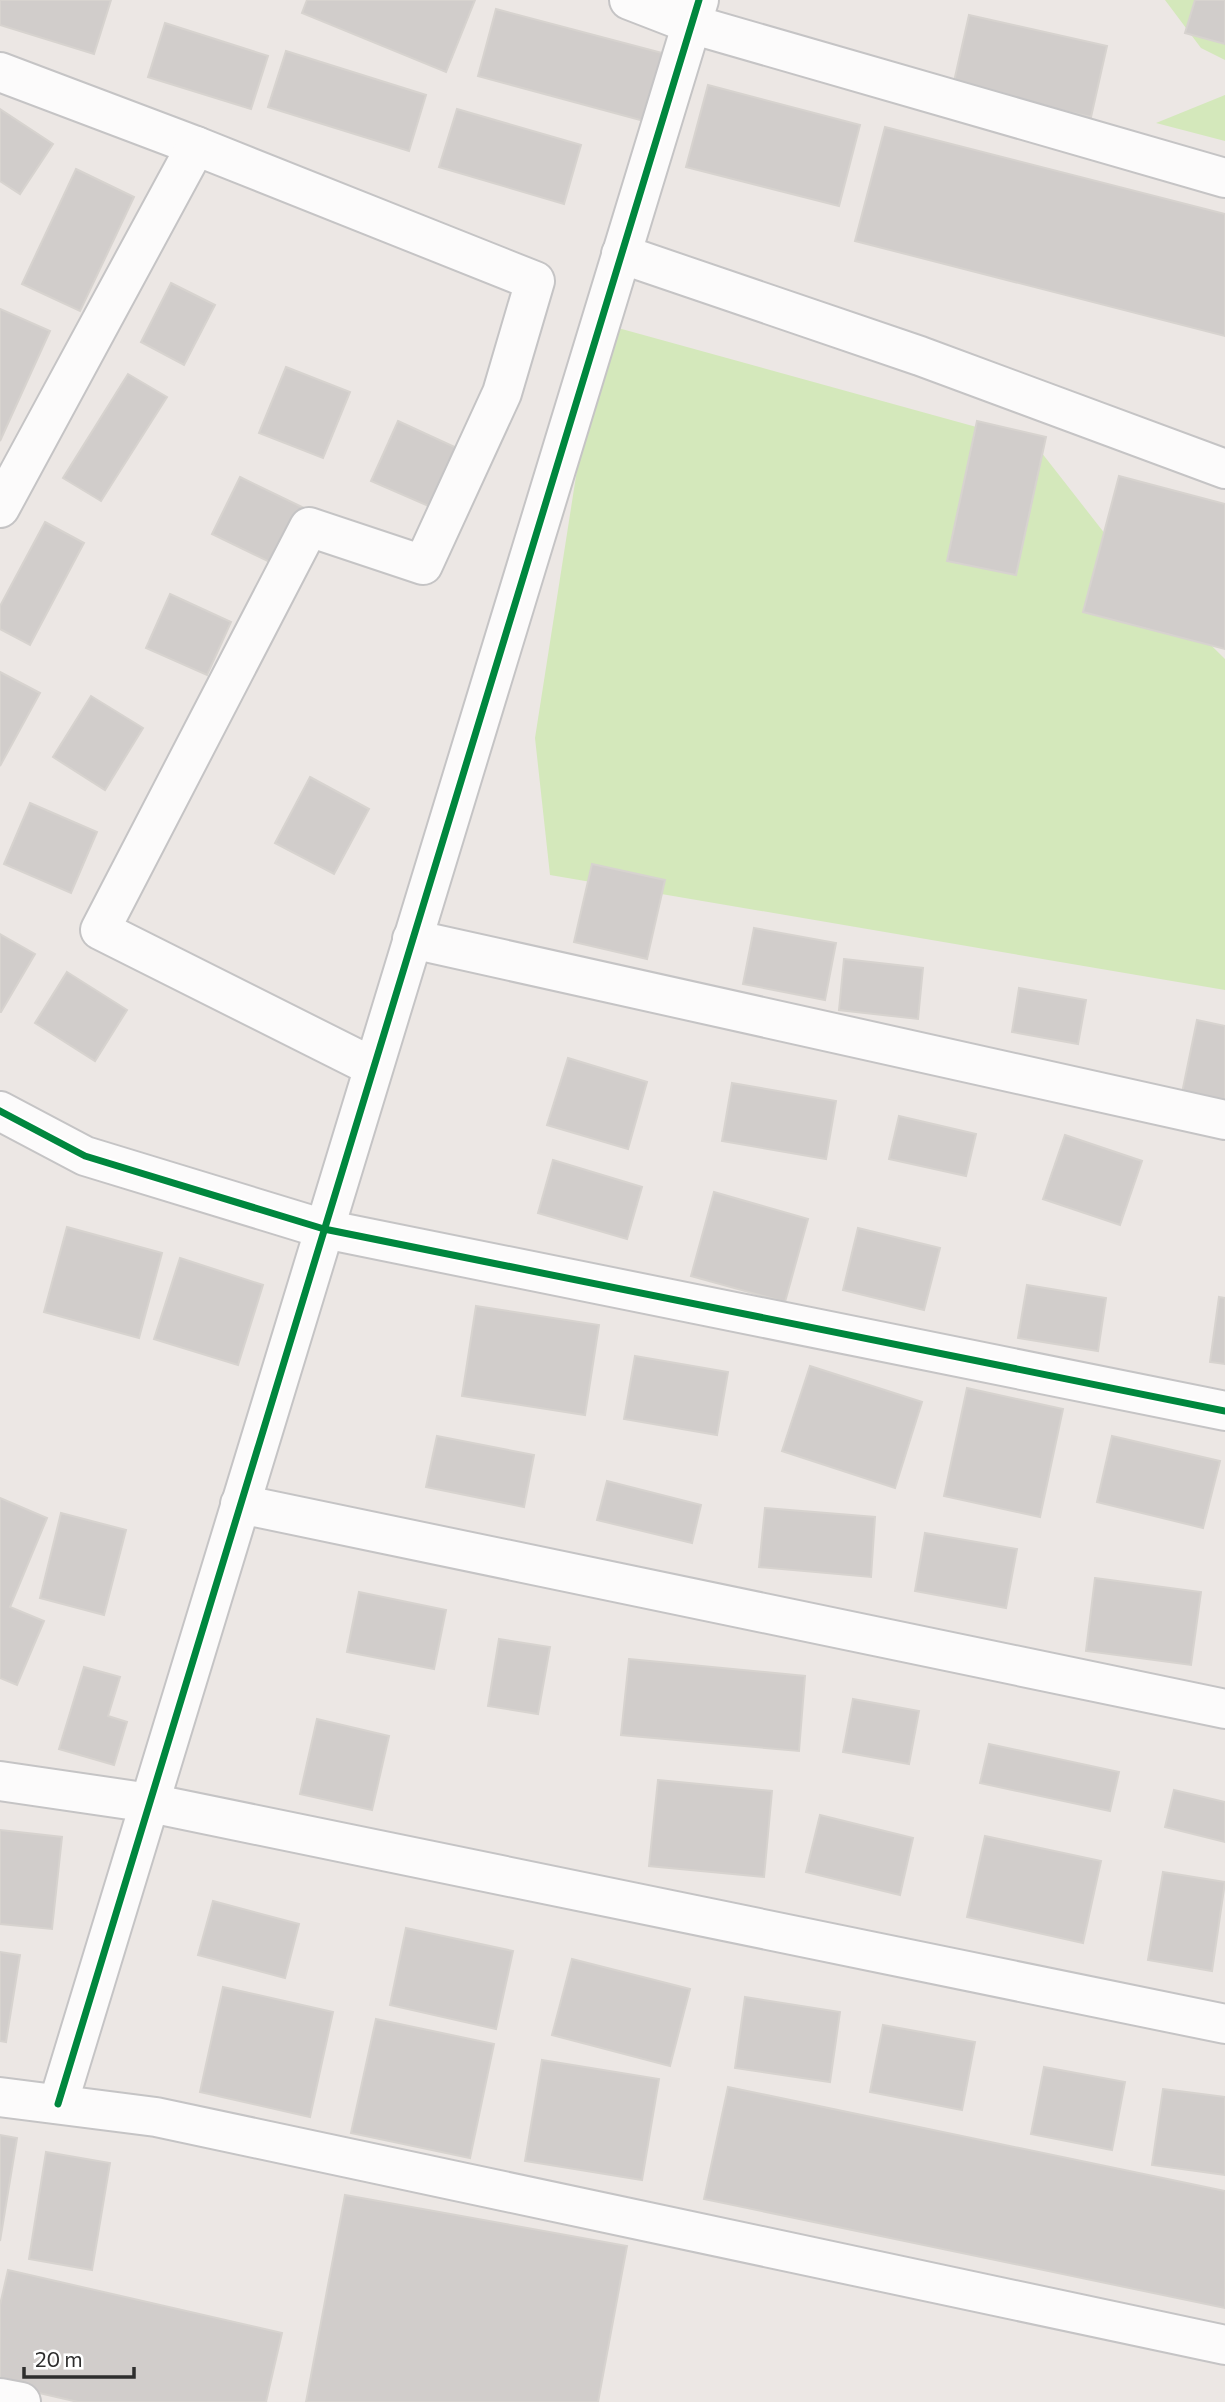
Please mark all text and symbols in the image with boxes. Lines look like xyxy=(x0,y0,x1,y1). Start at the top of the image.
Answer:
scale bar xyxy=(24,2336,135,2380)
text: 20 m xyxy=(35,2346,83,2371)

